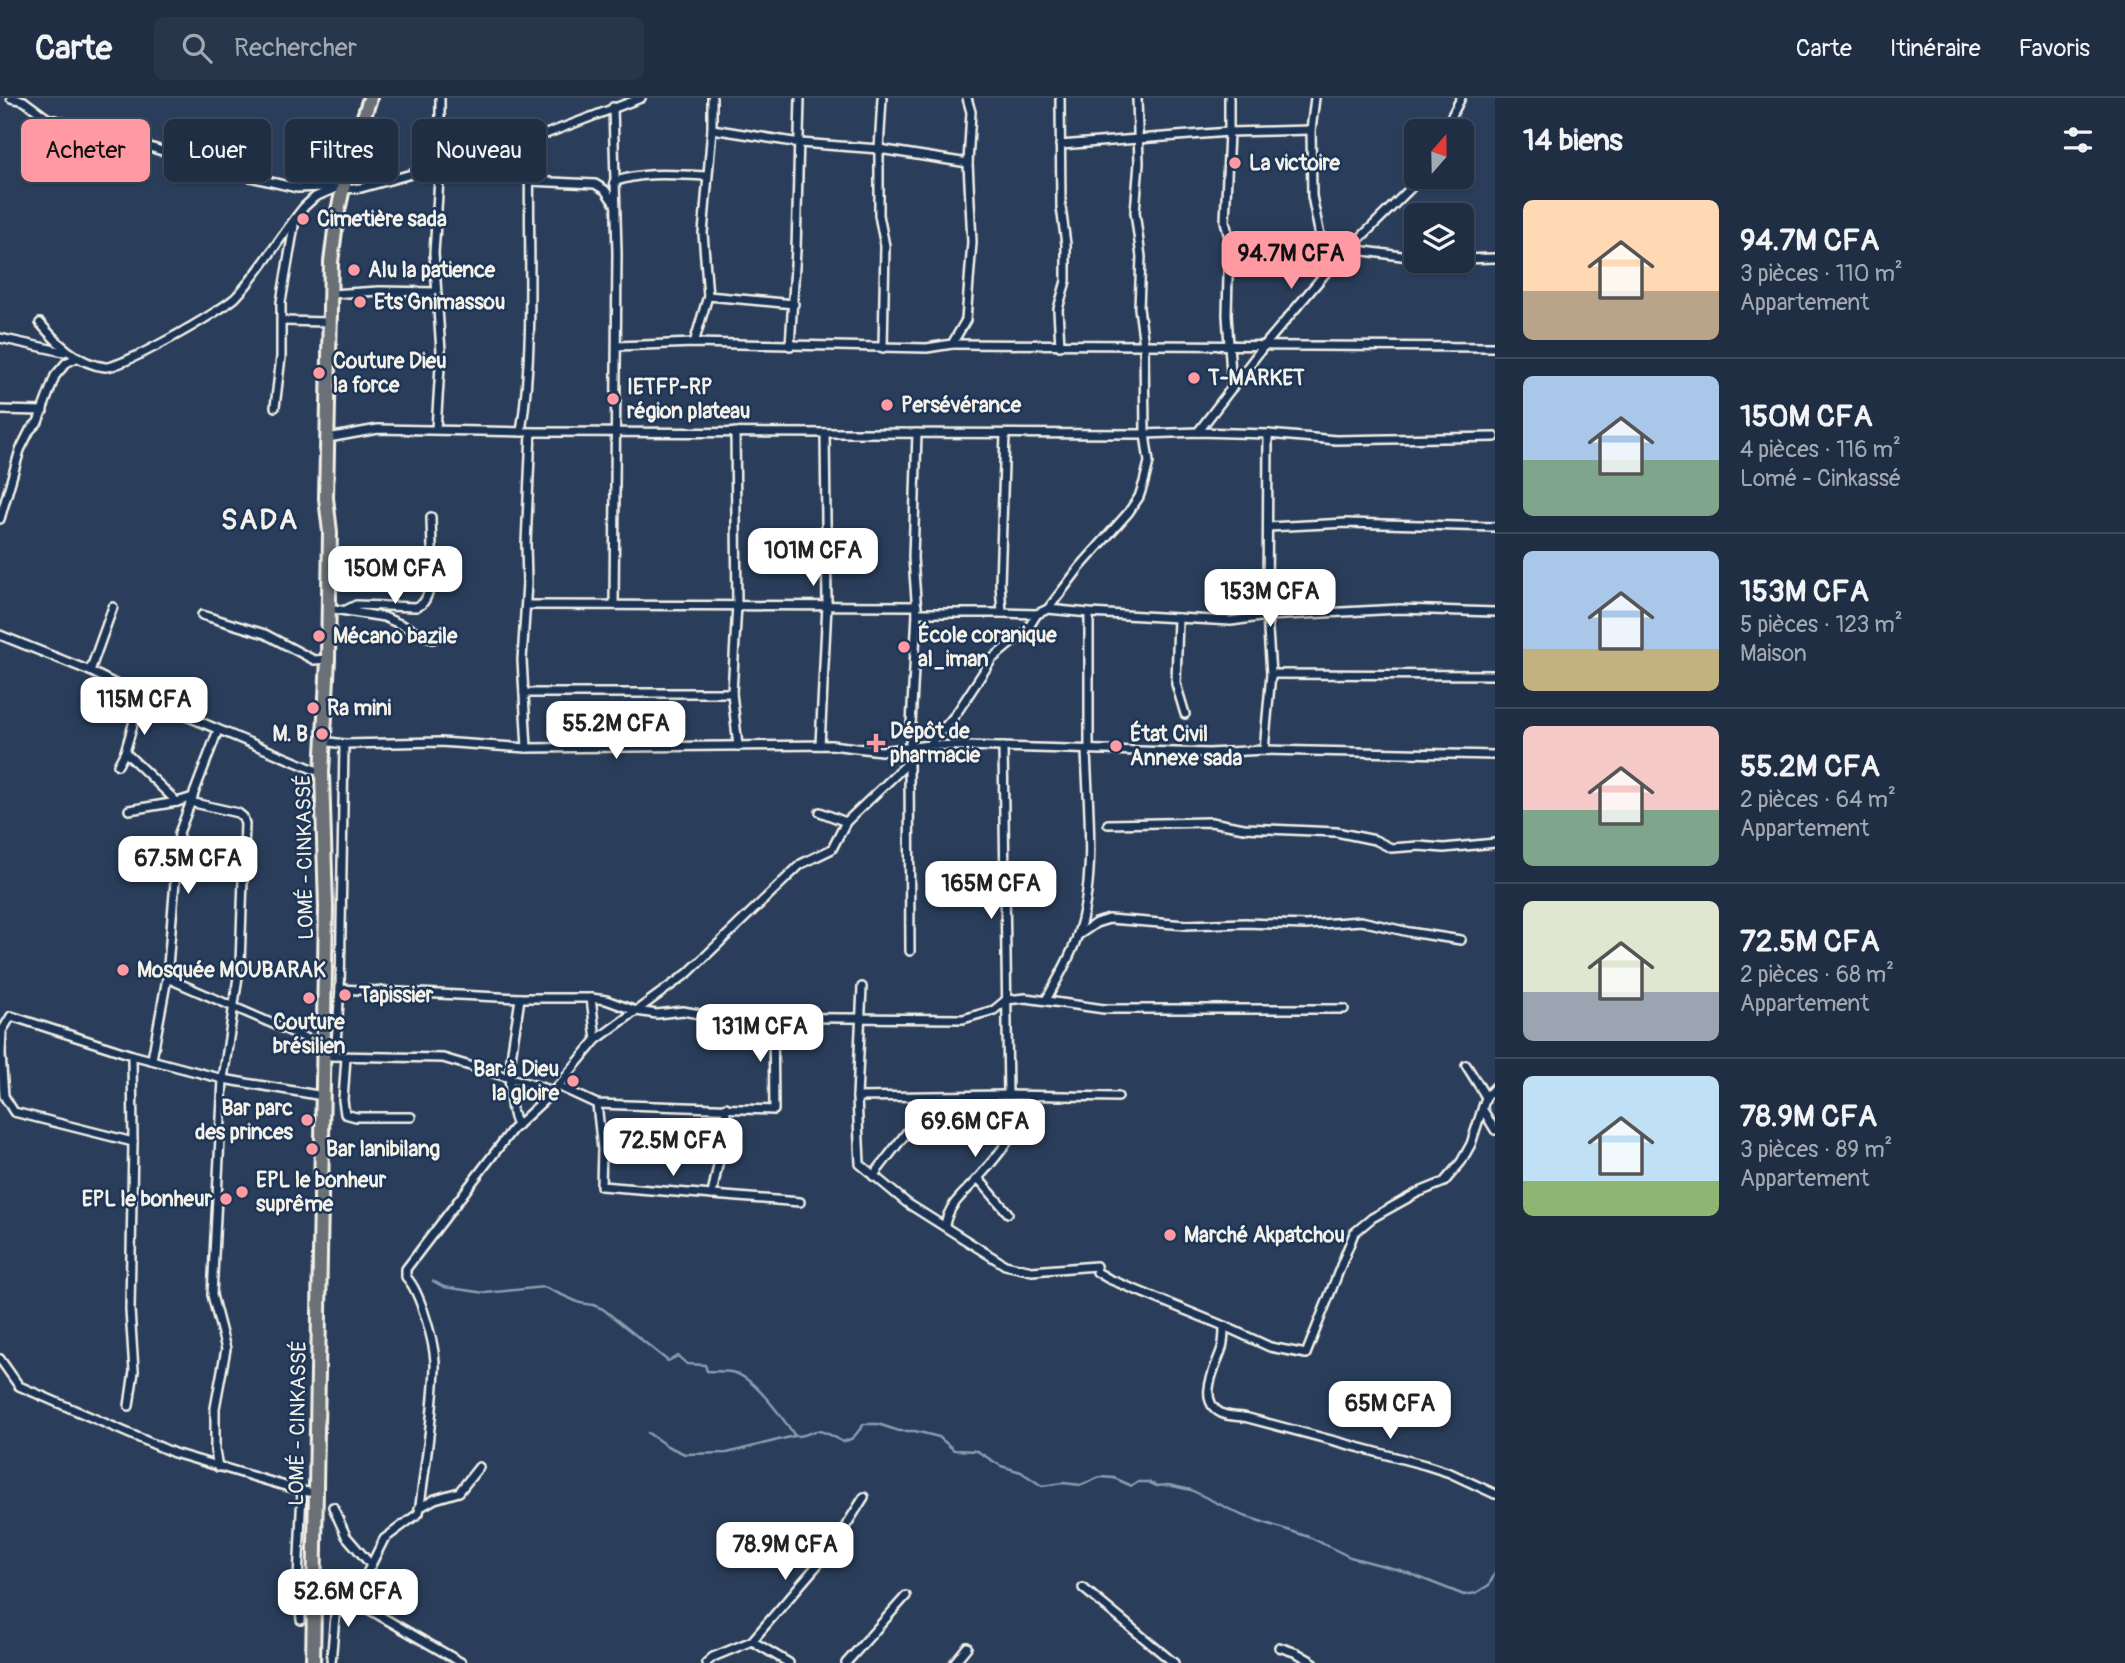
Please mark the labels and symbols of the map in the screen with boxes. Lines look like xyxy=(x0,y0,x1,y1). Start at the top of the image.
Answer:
north arrow xyxy=(1404,119,1474,189)
place label: La victoire xyxy=(1249,150,1341,177)
marker: La victoire xyxy=(1227,155,1243,171)
place label: Cimetière sada xyxy=(317,206,447,233)
marker: Cimetière sada xyxy=(295,211,311,227)
pin: 94.7M CFA xyxy=(1211,232,1371,291)
place label: Alu la patience xyxy=(368,257,496,284)
marker: Alu la patience xyxy=(346,262,362,278)
place label: Ets Gnimassou xyxy=(374,289,505,316)
marker: Ets Gnimassou xyxy=(352,294,368,310)
place label: Couture Dieu la force xyxy=(333,348,447,399)
marker: Couture Dieu la force xyxy=(311,365,327,381)
place label: T-MARKET xyxy=(1207,365,1305,392)
marker: T-MARKET xyxy=(1186,370,1202,386)
place label: IETFP-RP région plateau xyxy=(627,374,750,425)
marker: IETFP-RP région plateau xyxy=(605,391,621,407)
place label: Persévérance xyxy=(901,392,1022,419)
marker: Persévérance xyxy=(879,397,895,413)
district label: SADA xyxy=(221,503,299,538)
pin: 101M CFA xyxy=(741,528,885,588)
pin: 150M CFA xyxy=(323,546,467,606)
pin: 153M CFA xyxy=(1198,570,1342,629)
place label: École coranique al_iman xyxy=(918,621,1057,673)
place label: Mécano bazile xyxy=(333,623,458,650)
marker: Mécano bazile xyxy=(311,628,327,644)
marker: École coranique al_iman xyxy=(896,639,912,655)
pin: 115M CFA xyxy=(72,678,216,737)
place label: Ra mini xyxy=(327,695,392,722)
marker: Ra mini xyxy=(305,700,321,716)
pin: 55.2M CFA xyxy=(536,702,696,761)
place label: Dépôt de pharmacie xyxy=(890,718,981,769)
place label: État Civil Annexe sada xyxy=(1130,720,1243,772)
place label: M. B xyxy=(272,721,308,748)
marker: M. B xyxy=(314,726,330,742)
marker: Dépôt de pharmacie xyxy=(868,735,884,751)
marker: État Civil Annexe sada xyxy=(1108,738,1124,754)
street label: LOMÉ - CINKASSÉ xyxy=(290,774,320,940)
pin: 67.5M CFA xyxy=(108,836,268,896)
pin: 165M CFA xyxy=(919,862,1063,921)
place label: Mosquée MOUBARAK xyxy=(137,957,326,984)
marker: Mosquée MOUBARAK xyxy=(115,962,131,978)
place label: Tapissier xyxy=(358,982,434,1009)
marker: Tapissier xyxy=(337,987,353,1003)
marker: Couture brésilien xyxy=(301,990,317,1006)
pin: 131M CFA xyxy=(688,1004,832,1064)
place label: Couture brésilien xyxy=(273,1009,345,1060)
place label: Bar à Dieu la gloire xyxy=(473,1056,560,1107)
marker: Bar à Dieu la gloire xyxy=(565,1073,581,1089)
place label: Bar parc des princes xyxy=(195,1095,294,1146)
pin: 69.6M CFA xyxy=(895,1100,1055,1159)
marker: Bar parc des princes xyxy=(299,1112,315,1128)
pin: 72.5M CFA xyxy=(593,1118,753,1178)
place label: Bar lanibilang xyxy=(326,1136,441,1163)
marker: Bar lanibilang xyxy=(304,1141,320,1157)
place label: EPL le bonheur suprême xyxy=(256,1167,387,1218)
marker: EPL le bonheur suprême xyxy=(234,1184,250,1200)
place label: EPL le bonheur xyxy=(82,1186,212,1213)
marker: EPL le bonheur xyxy=(218,1191,234,1207)
place label: Marché Akpatchou xyxy=(1184,1222,1345,1249)
marker: Marché Akpatchou xyxy=(1162,1227,1178,1243)
street label: LOMÉ - CINKASSÉ xyxy=(283,1340,313,1506)
pin: 65M CFA xyxy=(1325,1382,1455,1441)
pin: 78.9M CFA xyxy=(705,1522,865,1582)
pin: 52.6M CFA xyxy=(268,1570,428,1629)

